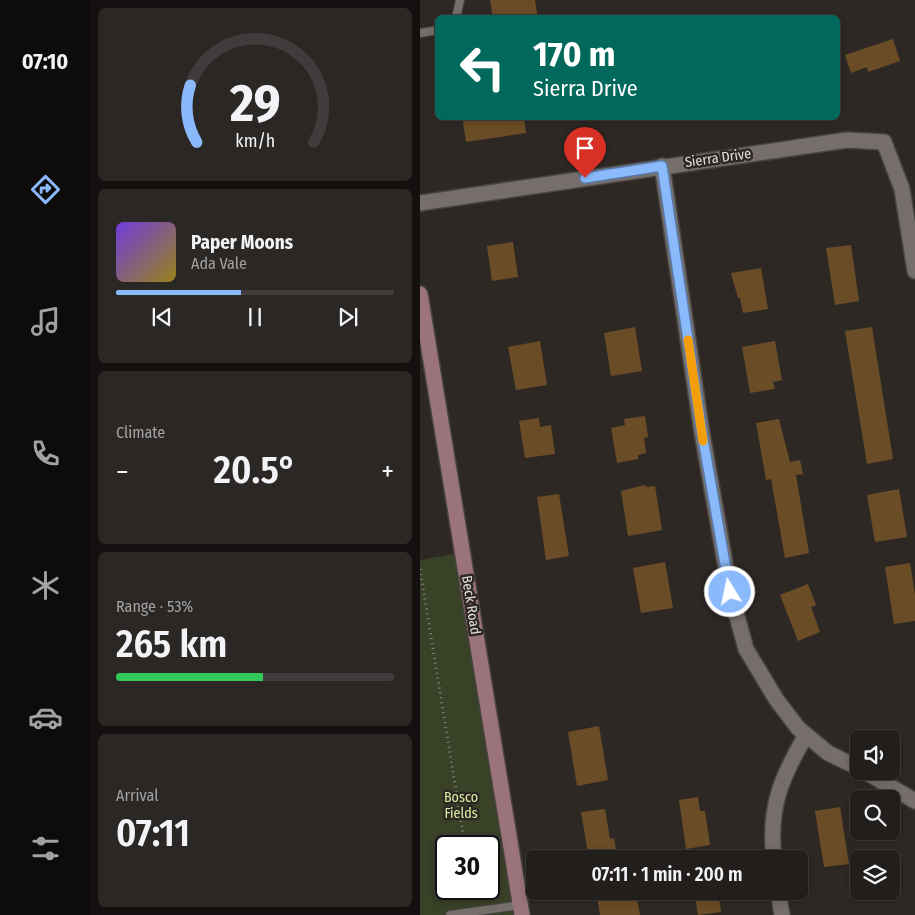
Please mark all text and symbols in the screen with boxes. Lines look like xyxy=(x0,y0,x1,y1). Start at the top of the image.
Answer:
text: 170 m xyxy=(533,33,616,75)
icon: left xyxy=(450,35,515,100)
text: 07:10 xyxy=(22,48,68,75)
text: 29 xyxy=(229,72,280,135)
text: Sierra Drive xyxy=(533,75,638,102)
pin xyxy=(564,127,606,178)
text: km/h xyxy=(235,130,275,152)
icon: arrive xyxy=(571,134,599,162)
street label: Sierra Drive xyxy=(684,145,752,171)
icon: directions xyxy=(28,172,63,207)
text: Paper Moons xyxy=(191,231,293,254)
text: Ada Vale xyxy=(191,254,247,273)
icon: previous xyxy=(148,303,176,331)
icon: pause xyxy=(241,303,269,331)
icon: next xyxy=(334,303,362,331)
icon: music xyxy=(28,304,63,339)
text: Climate xyxy=(116,423,165,442)
icon: phone xyxy=(28,436,63,471)
text: 20.5° xyxy=(214,447,296,493)
text: − xyxy=(116,455,129,488)
text: + xyxy=(381,455,394,488)
position arrow xyxy=(703,565,755,617)
icon: climate xyxy=(28,568,63,603)
street label: Beck Road xyxy=(458,574,484,636)
text: Range · 53% xyxy=(116,597,193,616)
text: 265 km xyxy=(116,621,227,667)
icon: car xyxy=(28,700,63,735)
map controls xyxy=(850,730,900,900)
button: sound xyxy=(850,730,900,780)
text: Arrival xyxy=(116,786,158,805)
park label: Bosco Fields xyxy=(444,789,478,822)
button: search xyxy=(850,790,900,840)
text: 07:11 xyxy=(116,810,190,856)
icon: filters xyxy=(28,831,63,866)
speed limit sign: 30 xyxy=(435,835,500,900)
button: layers xyxy=(850,850,900,900)
text: 07:11 · 1 min · 200 m xyxy=(591,863,743,886)

